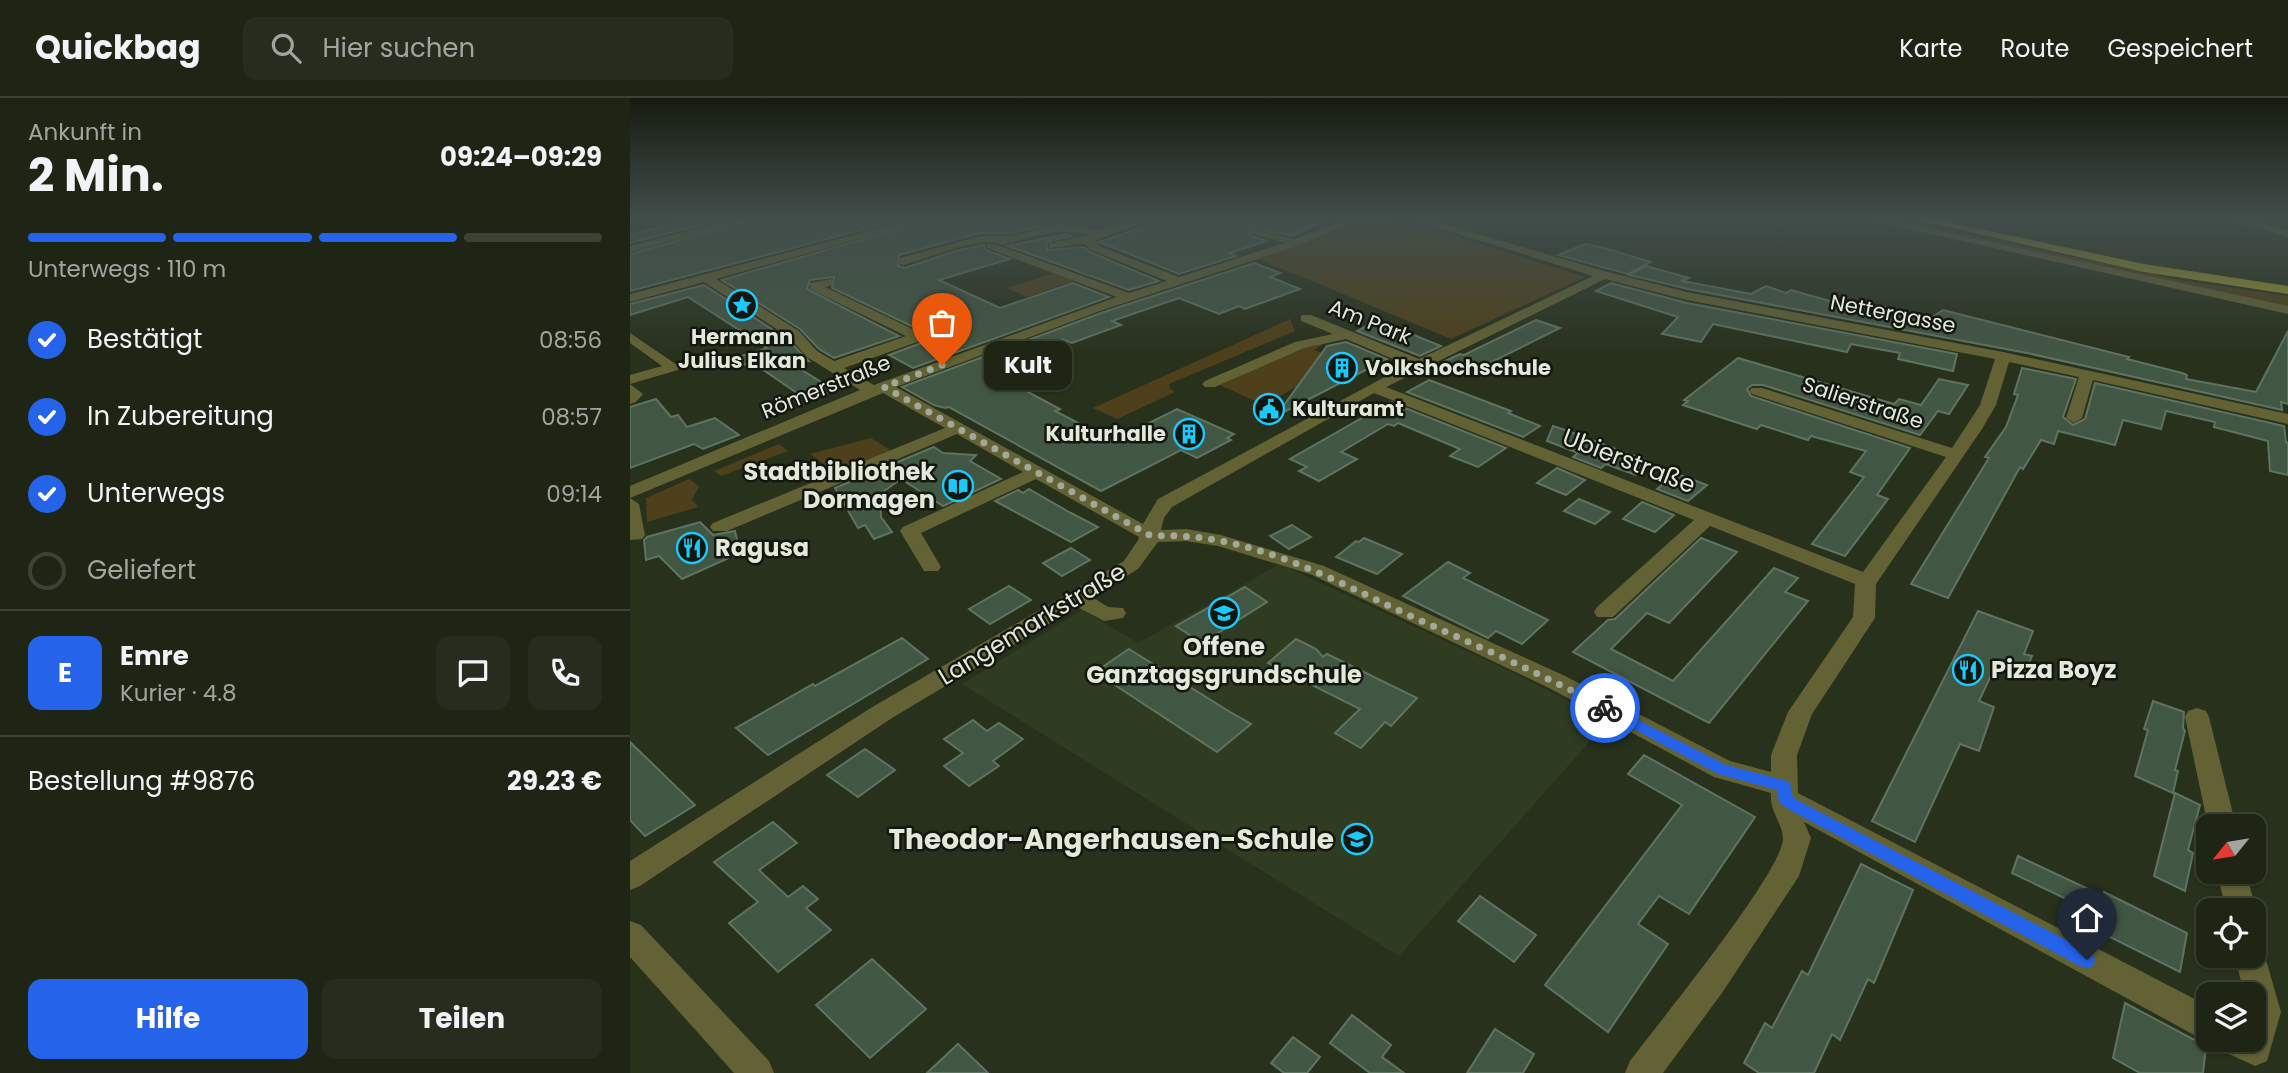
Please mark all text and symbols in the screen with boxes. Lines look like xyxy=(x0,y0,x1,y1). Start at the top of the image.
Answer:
search box xyxy=(243,17,733,80)
text: Quickbag xyxy=(35,24,201,71)
icon: search xyxy=(267,29,305,67)
text: Hier suchen xyxy=(323,30,475,66)
text: Karte xyxy=(1899,32,1962,65)
text: Route xyxy=(2000,32,2069,65)
text: Gespeichert xyxy=(2107,32,2253,65)
text: Ankunft in xyxy=(28,116,142,148)
text: 09:24–09:29 xyxy=(440,139,602,175)
text: 2 Min. xyxy=(28,143,164,207)
text: Unterwegs · 110 m xyxy=(28,253,226,285)
street label: Nettergasse xyxy=(1828,287,1958,340)
place icon: Hermann Julius Elkan xyxy=(725,288,759,322)
street label: Am Park xyxy=(1325,292,1416,351)
pin xyxy=(912,293,972,365)
icon: bag xyxy=(923,304,961,342)
icon: check xyxy=(28,321,66,359)
text: Bestätigt xyxy=(87,321,203,357)
place label: Hermann Julius Elkan xyxy=(678,322,806,375)
text: 08:56 xyxy=(539,324,602,356)
callout: Kult xyxy=(984,341,1072,390)
street label: Römerstraße xyxy=(757,347,895,426)
text: Kult xyxy=(1004,349,1052,381)
building icon: Volkshochschule xyxy=(1325,351,1359,385)
place label: Volkshochschule xyxy=(1365,353,1551,382)
street label: Salierstraße xyxy=(1799,369,1927,436)
public building icon: Kulturamt xyxy=(1252,392,1286,426)
place label: Kulturamt xyxy=(1292,394,1404,423)
icon: check xyxy=(28,398,66,436)
text: In Zubereitung xyxy=(87,398,274,434)
text: 08:57 xyxy=(541,401,602,433)
building icon: Kulturhalle xyxy=(1172,417,1206,451)
place label: Kulturhalle xyxy=(1046,419,1166,448)
street label: Ubierstraße xyxy=(1558,420,1700,501)
place label: Stadtbibliothek Dormagen xyxy=(744,455,935,516)
library icon: Stadtbibliothek Dormagen xyxy=(941,469,975,503)
icon: check xyxy=(28,475,66,513)
text: Unterwegs xyxy=(87,475,225,511)
text: 09:14 xyxy=(546,478,602,510)
restaurant icon: Ragusa xyxy=(675,531,709,565)
place label: Ragusa xyxy=(715,531,809,564)
text: Geliefert xyxy=(87,552,196,588)
street label: Langemarkstraße xyxy=(932,555,1132,693)
school or university icon: Offene Ganztagsgrundschule xyxy=(1207,596,1241,630)
place label: Offene Ganztagsgrundschule xyxy=(1086,630,1362,691)
button: chat xyxy=(436,636,510,710)
button: phone xyxy=(528,636,602,710)
text: Emre xyxy=(120,638,189,674)
restaurant icon: Pizza Boyz xyxy=(1951,653,1985,687)
place label: Pizza Boyz xyxy=(1991,653,2117,686)
text: E xyxy=(58,655,72,691)
courier xyxy=(1570,673,1640,743)
text: Kurier · 4.8 xyxy=(120,677,237,709)
icon: bike xyxy=(1586,689,1624,727)
text: Bestellung #9876 xyxy=(28,763,255,799)
text: 29.23 € xyxy=(507,763,602,799)
north arrow xyxy=(2196,814,2266,884)
map controls xyxy=(2196,814,2266,1052)
place label: Theodor-Angerhausen-Schule xyxy=(889,820,1334,859)
school or university icon: Theodor-Angerhausen-Schule xyxy=(1340,822,1374,856)
pin xyxy=(2057,888,2117,960)
button: locate xyxy=(2196,898,2266,968)
icon: home xyxy=(2068,899,2106,937)
button: Hilfe xyxy=(28,979,308,1059)
button: Teilen xyxy=(322,979,602,1059)
button: layers xyxy=(2196,982,2266,1052)

